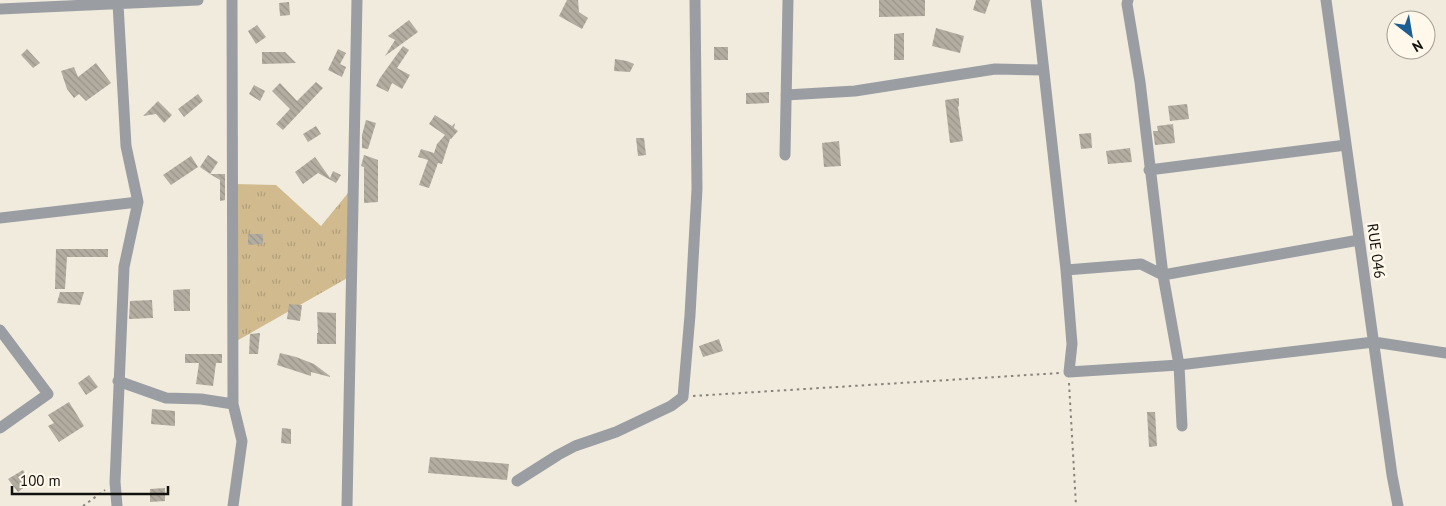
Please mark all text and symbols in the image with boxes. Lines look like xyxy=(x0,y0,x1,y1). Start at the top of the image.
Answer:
north arrow xyxy=(1386,10,1436,60)
text: N xyxy=(1409,36,1426,56)
street label: RUE 046 xyxy=(1363,222,1390,280)
scale bar xyxy=(12,464,169,496)
text: 100 m xyxy=(20,471,61,490)

